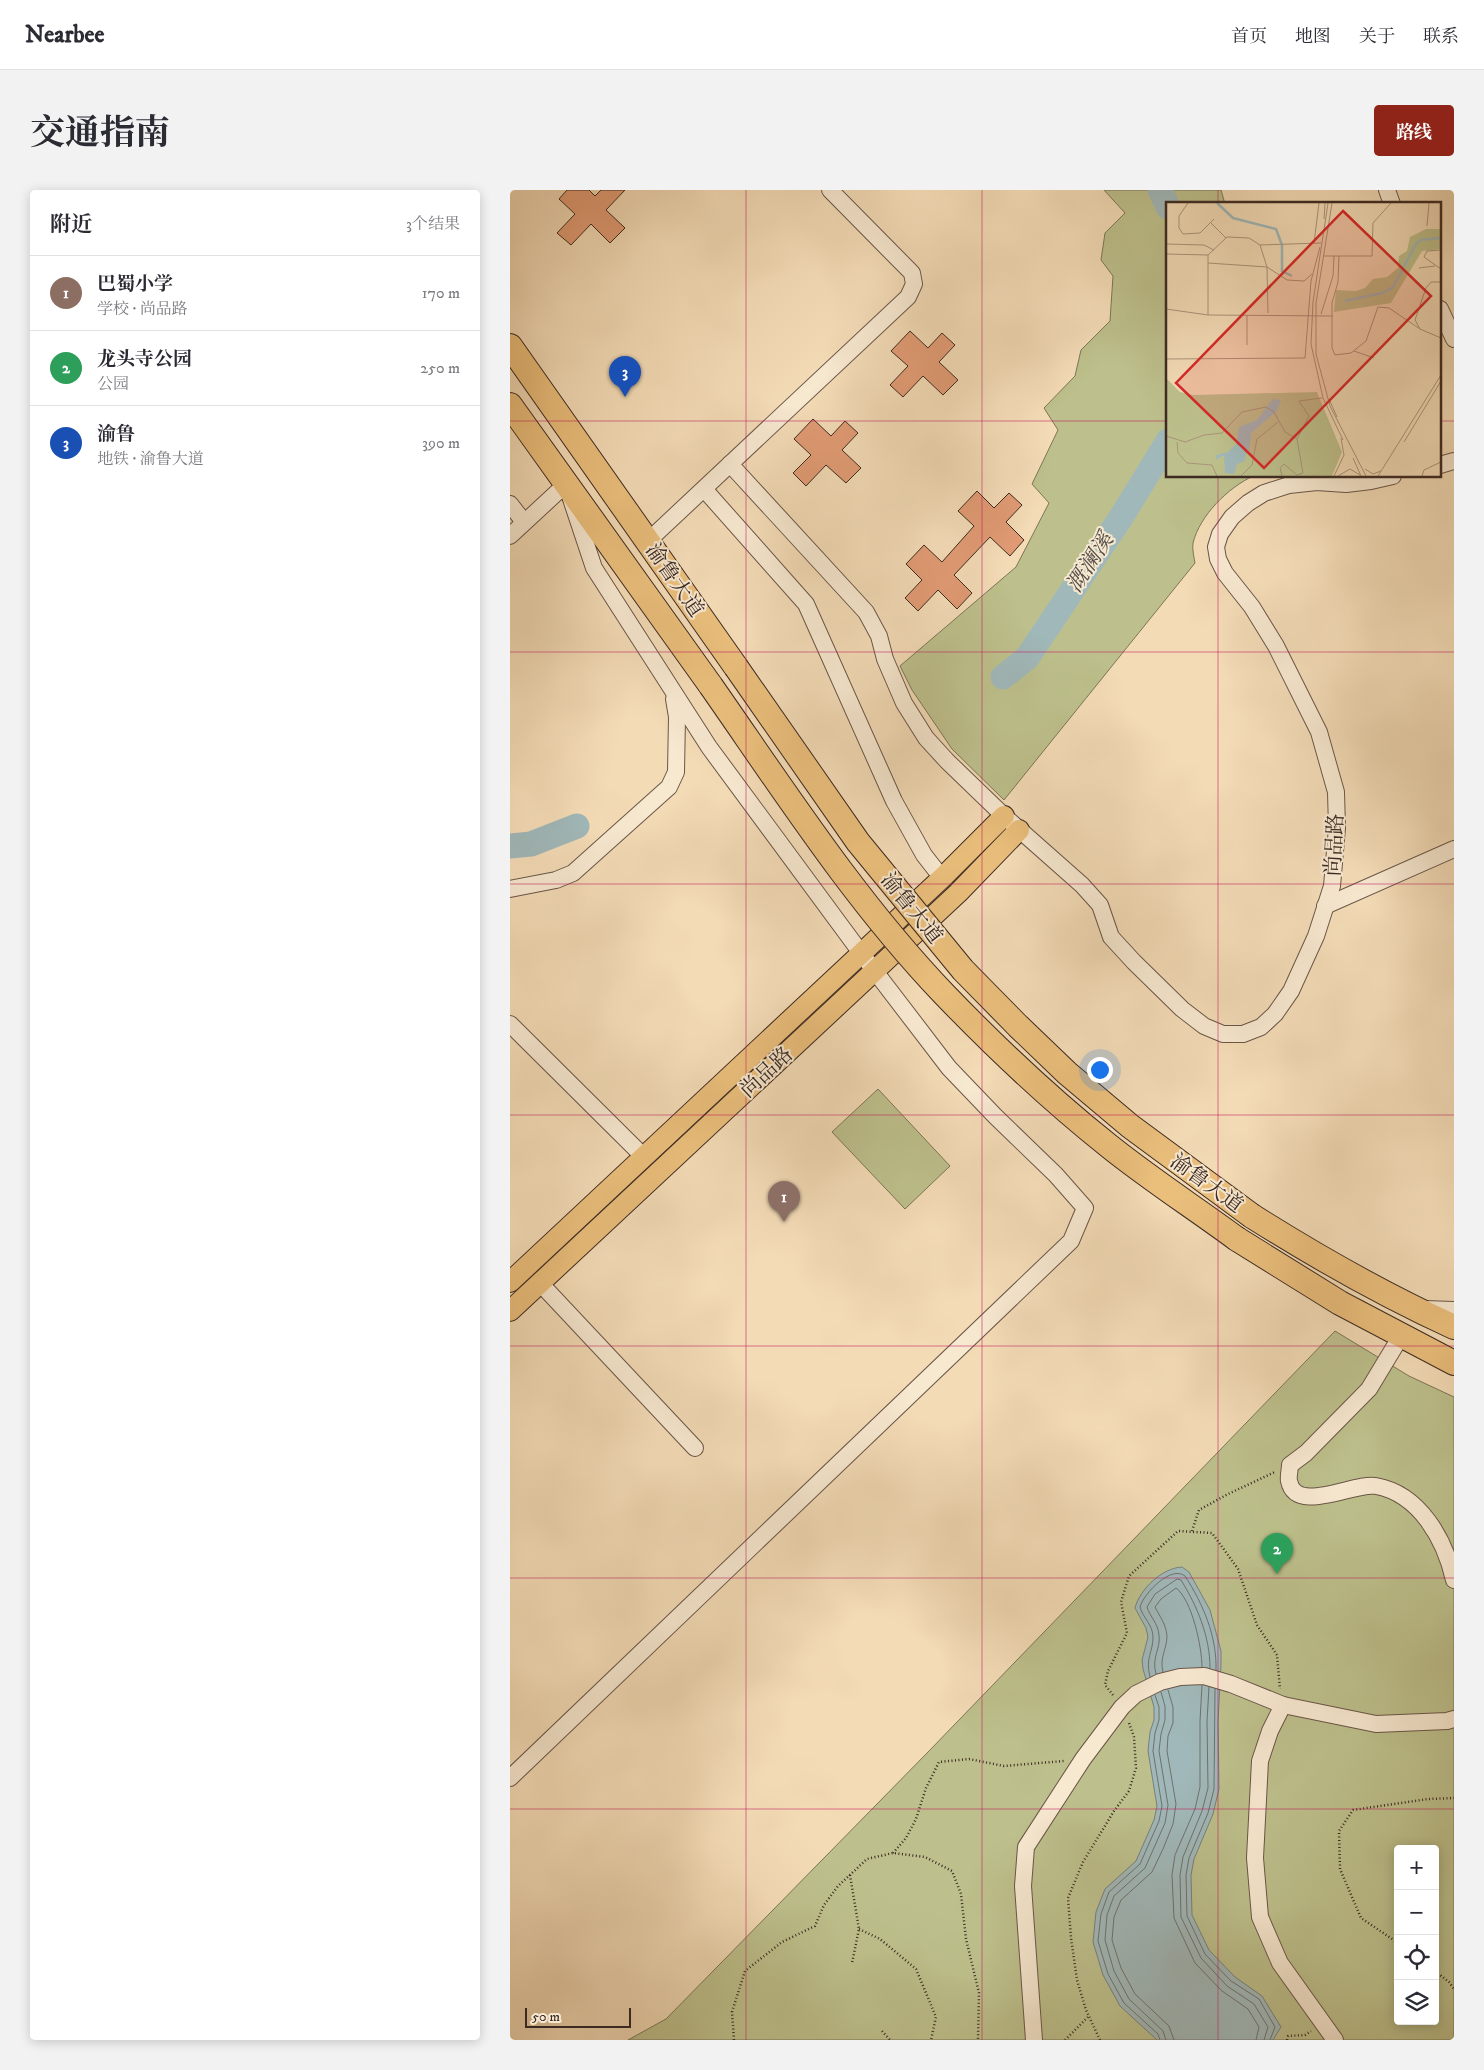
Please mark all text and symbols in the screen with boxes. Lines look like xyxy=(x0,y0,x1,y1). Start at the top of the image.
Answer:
text: Nearbee xyxy=(25,20,104,50)
text: 首页 xyxy=(1231,26,1267,48)
text: 地图 xyxy=(1295,26,1331,48)
text: 关于 xyxy=(1359,26,1395,48)
text: 联系 xyxy=(1423,26,1459,48)
button: 路线 xyxy=(1374,105,1454,156)
text: 交通指南 xyxy=(30,112,170,156)
inset map xyxy=(1166,202,1442,478)
text: 附近 xyxy=(50,212,92,238)
text: 3个结果 xyxy=(406,214,460,234)
text: 巴蜀小学 xyxy=(97,273,173,296)
text: 1 xyxy=(63,283,69,303)
text: 170 m xyxy=(422,283,460,303)
text: 学校 · 尚品路 xyxy=(97,299,188,319)
text: 龙头寺公园 xyxy=(97,348,192,371)
pin: 3 xyxy=(609,356,641,397)
text: 2 xyxy=(62,358,70,378)
text: 250 m xyxy=(420,358,460,378)
text: 公园 xyxy=(97,374,129,394)
text: 渝鲁 xyxy=(97,423,135,446)
text: 3 xyxy=(63,433,69,453)
text: 390 m xyxy=(422,433,460,453)
text: 地铁 · 渝鲁大道 xyxy=(97,449,204,469)
water label: 溉澜溪 xyxy=(1061,526,1121,598)
street label: 渝鲁大道 xyxy=(639,539,709,622)
street label: 尚品路 xyxy=(1320,813,1350,877)
street label: 渝鲁大道 xyxy=(875,868,948,949)
street label: 尚品路 xyxy=(735,1042,799,1104)
your location xyxy=(1087,1057,1113,1083)
street label: 渝鲁大道 xyxy=(1165,1149,1248,1219)
pin: 1 xyxy=(768,1181,800,1222)
pin: 2 xyxy=(1261,1533,1293,1574)
map controls xyxy=(1394,1845,1439,2025)
button: + xyxy=(1394,1845,1439,1890)
button: − xyxy=(1394,1890,1439,1935)
button: locate xyxy=(1394,1935,1439,1980)
button: layers xyxy=(1394,1980,1439,2025)
scale bar xyxy=(525,2005,631,2028)
text: 50 m xyxy=(532,2008,560,2026)

